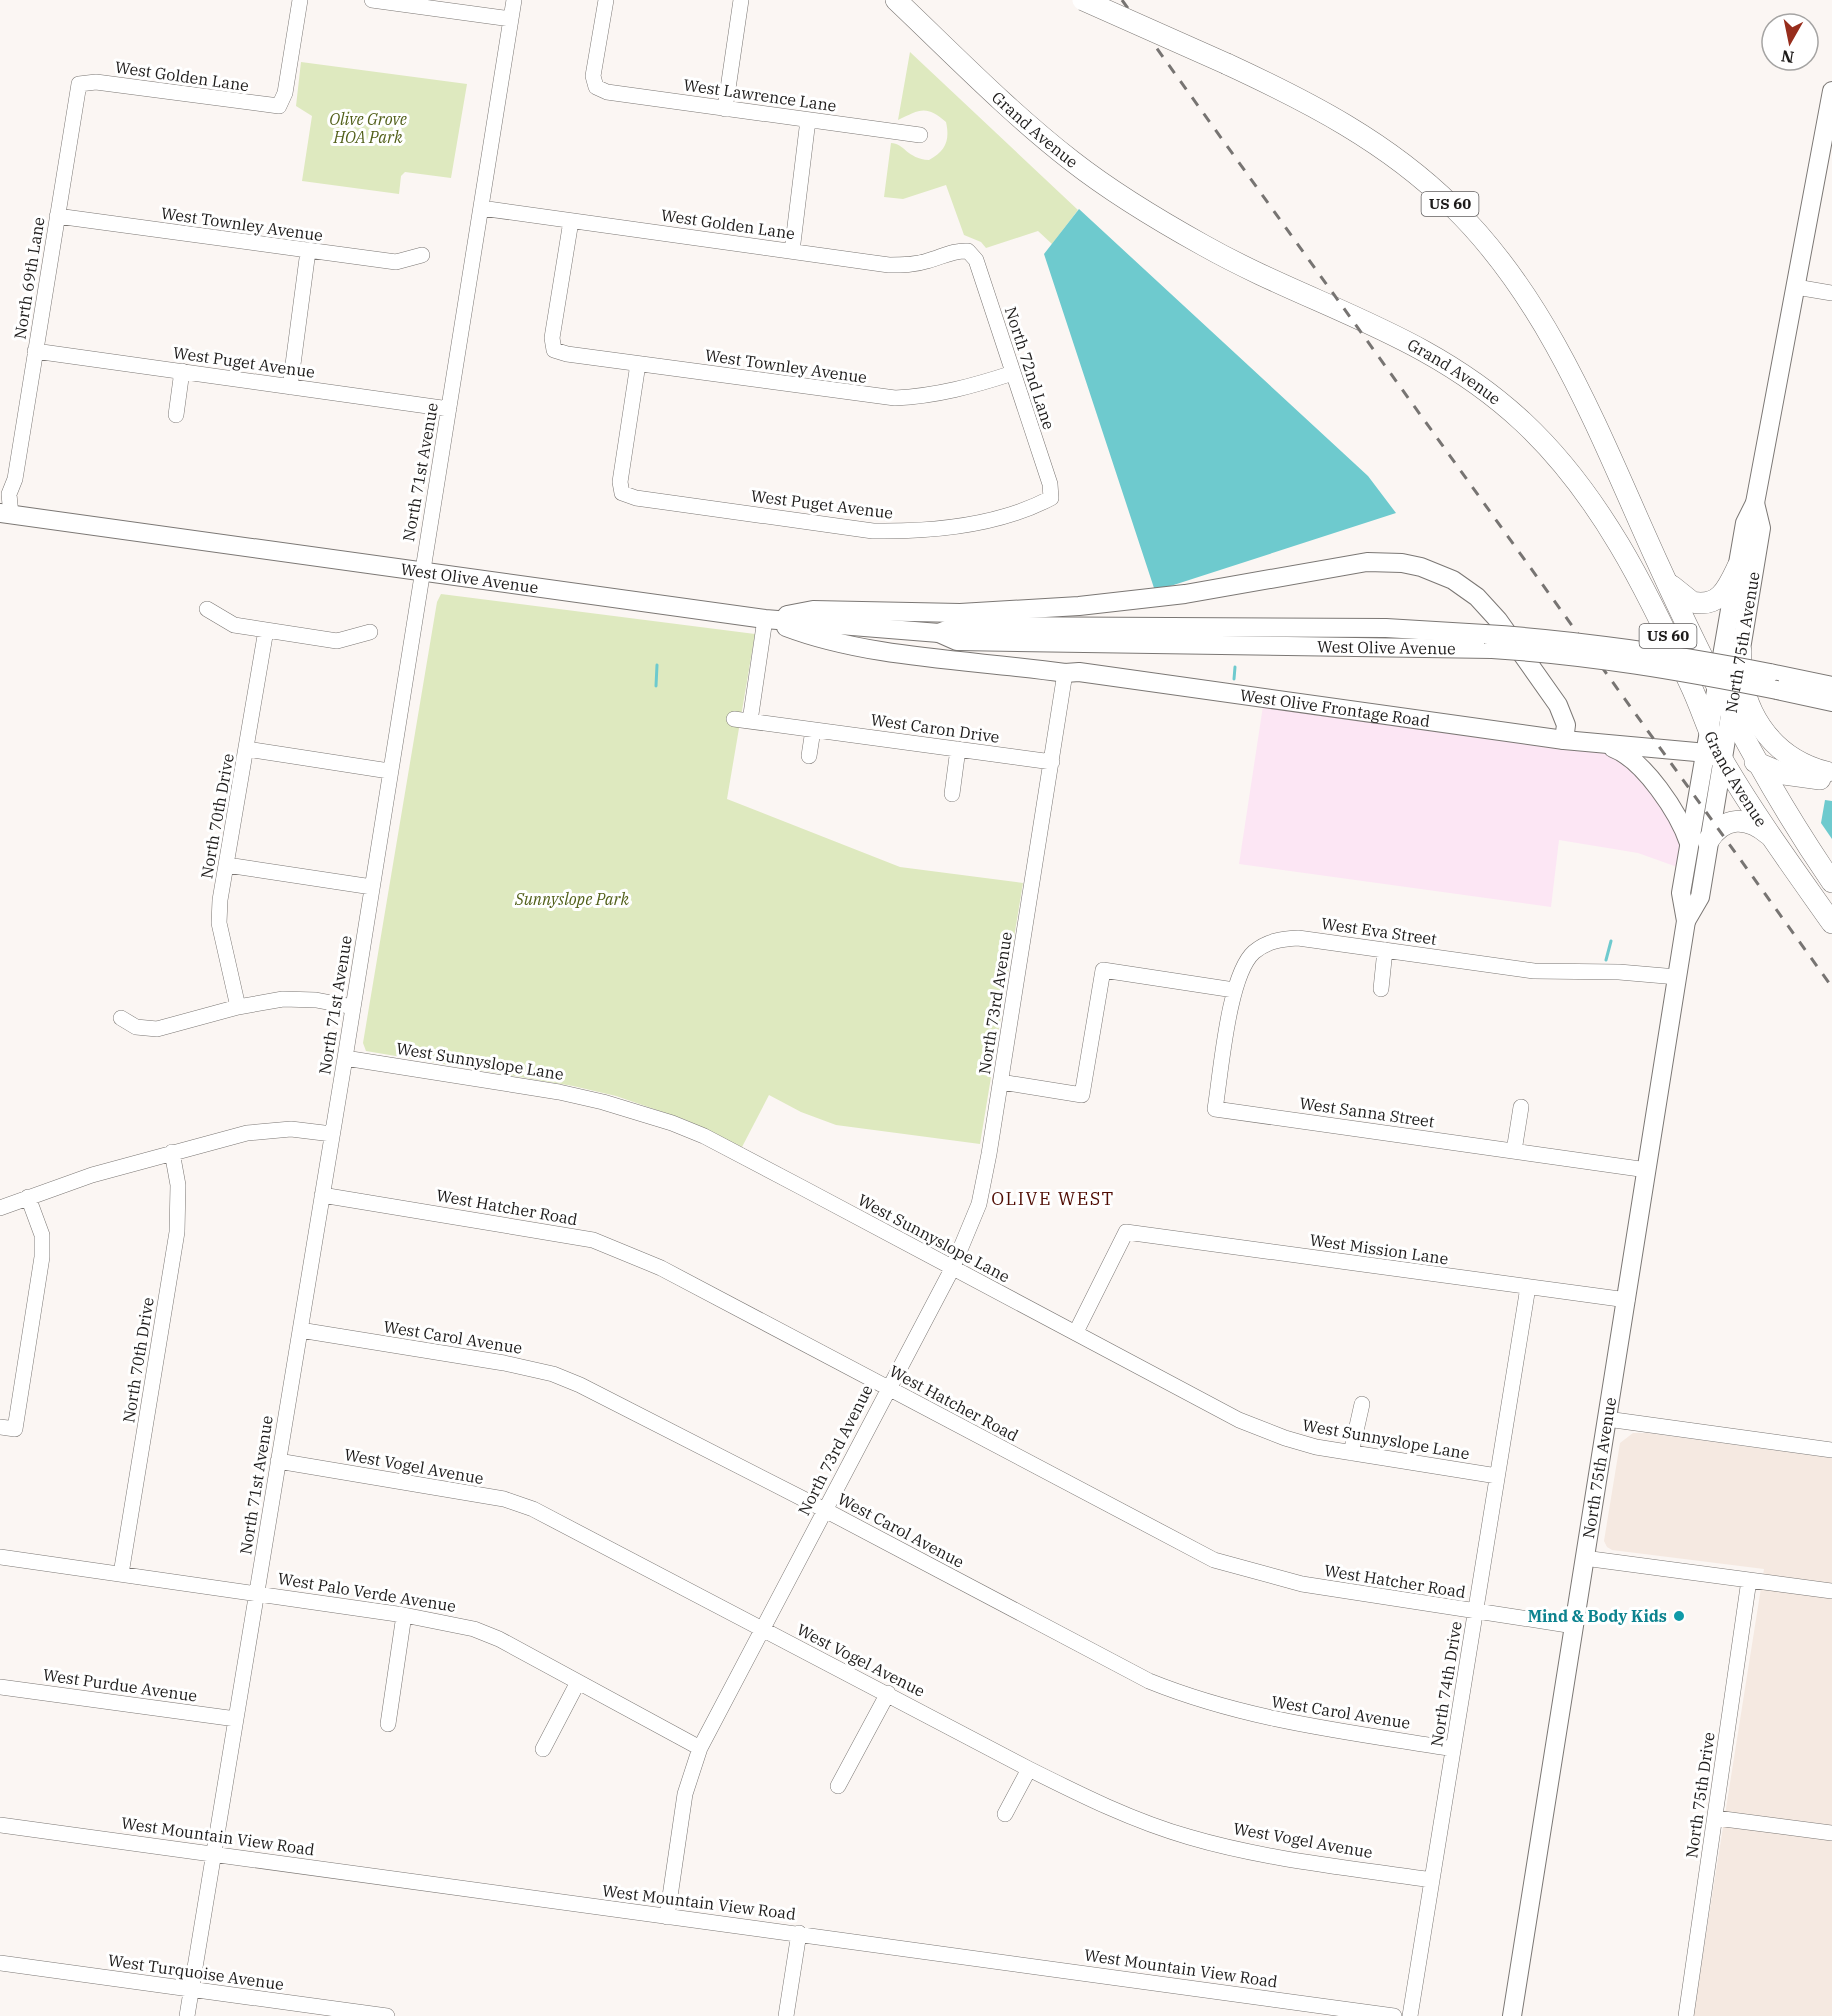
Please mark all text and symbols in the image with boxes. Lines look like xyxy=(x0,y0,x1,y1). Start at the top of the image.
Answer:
north arrow xyxy=(1760,12,1820,72)
text: N xyxy=(1780,46,1795,68)
street label: West Golden Lane xyxy=(114,57,250,95)
street label: West Lawrence Lane xyxy=(682,74,838,116)
street label: Grand Avenue xyxy=(988,87,1082,172)
park label: Olive Grove HOA Park xyxy=(329,109,407,147)
road number: US 60 xyxy=(1422,192,1478,216)
street label: West Townley Avenue xyxy=(160,203,324,245)
street label: West Golden Lane xyxy=(660,205,796,243)
street label: North 69th Lane xyxy=(9,215,49,341)
street label: North 72nd Lane xyxy=(1001,304,1059,432)
street label: Grand Avenue xyxy=(1404,334,1505,409)
street label: West Puget Avenue xyxy=(172,342,316,382)
street label: West Townley Avenue xyxy=(704,345,868,387)
street label: North 71st Avenue xyxy=(398,401,442,543)
street label: West Puget Avenue xyxy=(750,485,894,523)
street label: West Olive Avenue xyxy=(399,559,540,597)
street label: North 75th Avenue xyxy=(1721,570,1764,714)
road number: US 60 xyxy=(1640,624,1696,648)
street label: West Olive Avenue xyxy=(1317,636,1456,658)
street label: West Olive Frontage Road xyxy=(1239,685,1432,731)
street label: West Caron Drive xyxy=(869,709,1001,747)
street label: Grand Avenue xyxy=(1700,728,1772,830)
street label: North 70th Drive xyxy=(196,752,238,880)
park label: Sunnyslope Park xyxy=(514,889,630,909)
street label: West Eva Street xyxy=(1320,913,1438,949)
street label: North 73rd Avenue xyxy=(974,930,1016,1076)
street label: North 71st Avenue xyxy=(314,934,356,1076)
street label: West Sunnyslope Lane xyxy=(395,1038,565,1084)
street label: West Sanna Street xyxy=(1298,1093,1436,1131)
street label: West Hatcher Road xyxy=(435,1185,579,1229)
district label: OLIVE WEST xyxy=(991,1187,1115,1210)
street label: West Sunnyslope Lane xyxy=(855,1189,1013,1287)
street label: West Mission Lane xyxy=(1308,1229,1450,1269)
street label: North 70th Drive xyxy=(118,1296,158,1424)
street label: West Carol Avenue xyxy=(382,1316,524,1358)
street label: West Hatcher Road xyxy=(886,1361,1022,1446)
street label: North 73rd Avenue xyxy=(793,1381,877,1519)
street label: North 75th Avenue xyxy=(1578,1396,1620,1540)
street label: North 71st Avenue xyxy=(235,1414,277,1556)
street label: West Sunnyslope Lane xyxy=(1301,1414,1471,1464)
street label: West Vogel Avenue xyxy=(343,1444,485,1488)
street label: West Carol Avenue xyxy=(834,1488,968,1572)
street label: West Hatcher Road xyxy=(1323,1560,1467,1602)
street label: West Palo Verde Avenue xyxy=(276,1568,458,1616)
place label: Mind & Body Kids xyxy=(1528,1606,1667,1626)
marker: Mind & Body Kids xyxy=(1672,1609,1686,1623)
street label: West Vogel Avenue xyxy=(794,1619,928,1701)
street label: North 74th Drive xyxy=(1426,1620,1466,1748)
street label: West Purdue Avenue xyxy=(42,1664,198,1706)
street label: West Carol Avenue xyxy=(1270,1691,1412,1733)
street label: North 75th Drive xyxy=(1681,1731,1719,1859)
street label: West Mountain View Road xyxy=(120,1813,316,1860)
street label: West Vogel Avenue xyxy=(1232,1818,1374,1862)
street label: West Mountain View Road xyxy=(601,1880,797,1924)
street label: West Mountain View Road xyxy=(1083,1945,1279,1992)
street label: West Turquoise Avenue xyxy=(107,1950,285,1994)

